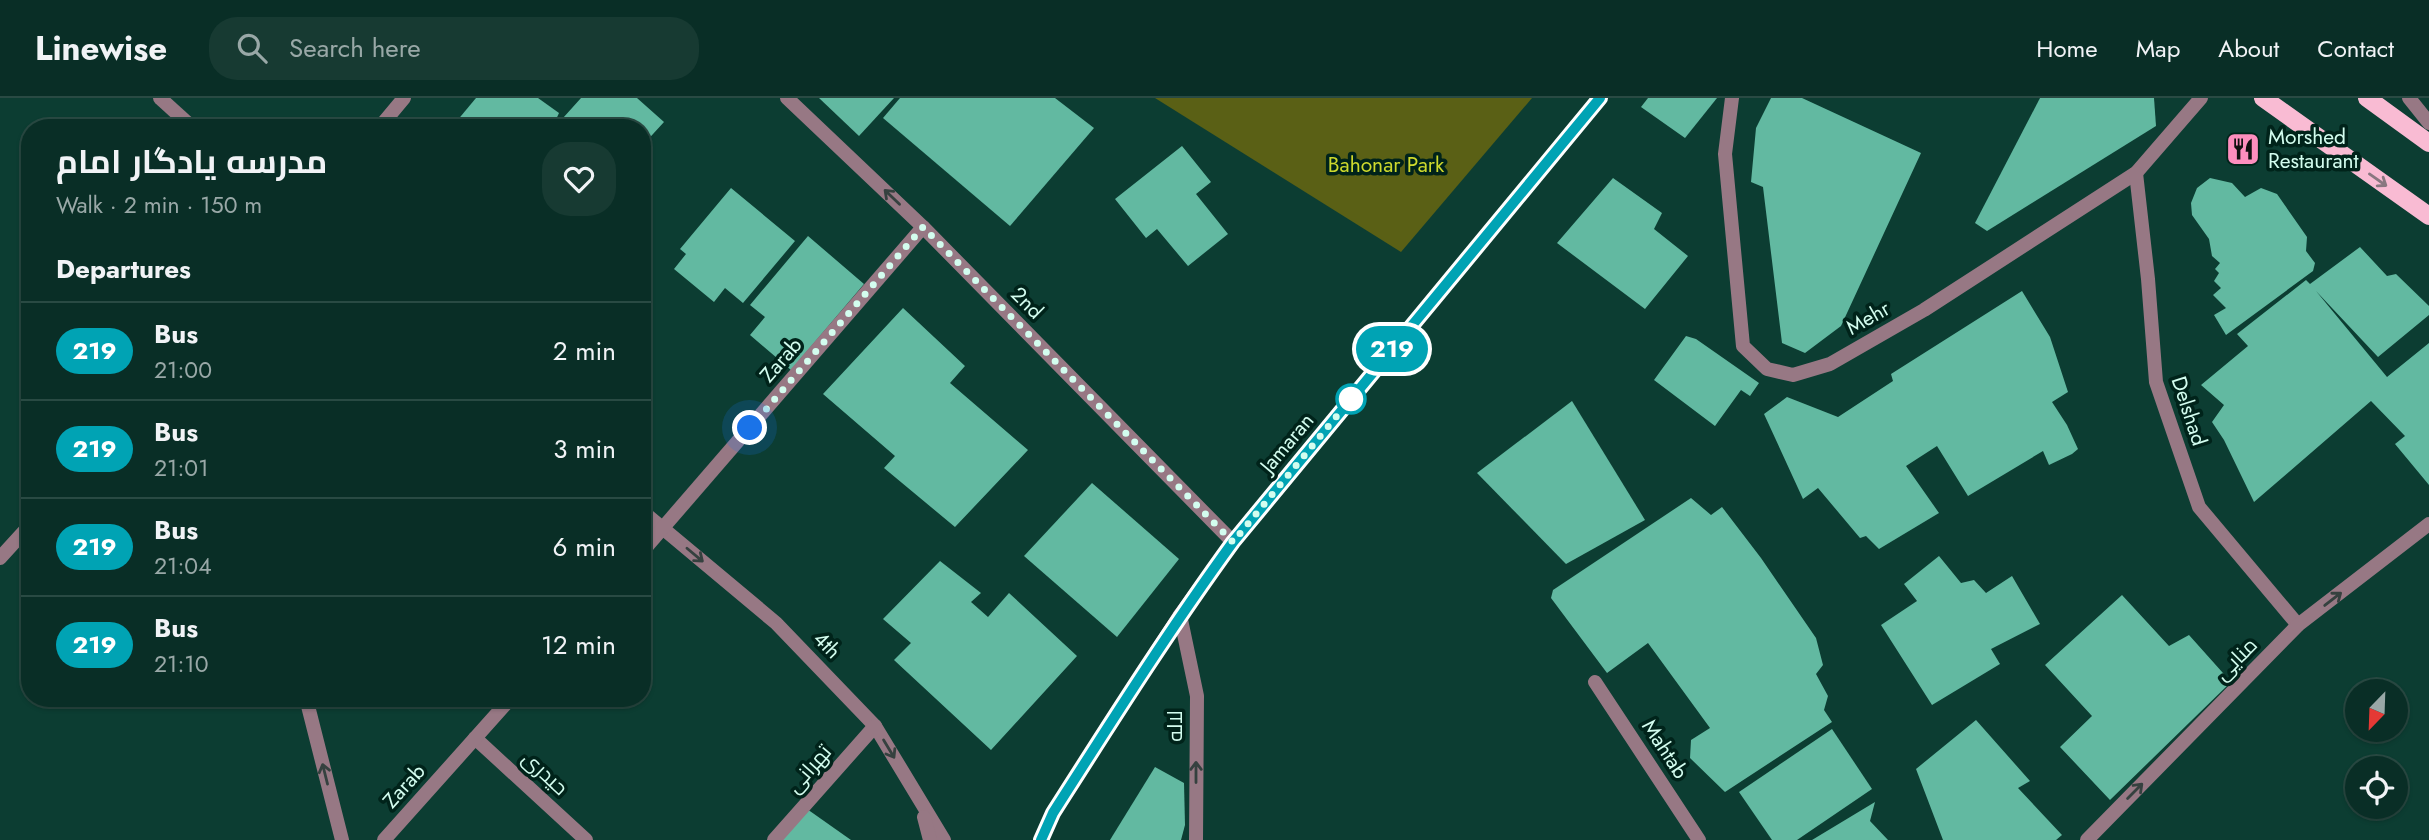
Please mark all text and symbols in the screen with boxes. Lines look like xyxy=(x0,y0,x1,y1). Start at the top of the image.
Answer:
search box xyxy=(209,17,699,80)
text: Linewise xyxy=(35,25,167,72)
icon: search xyxy=(233,29,271,67)
text: Search here xyxy=(289,29,421,67)
text: Home xyxy=(2036,31,2098,66)
text: Map xyxy=(2136,31,2180,66)
text: About xyxy=(2218,31,2279,66)
text: Contact xyxy=(2317,31,2394,66)
place label: Morshed Restaurant xyxy=(2268,122,2359,176)
restaurant icon: Morshed Restaurant xyxy=(2224,130,2262,168)
text: مدرسه یادگار امام xyxy=(56,138,327,185)
button: heart xyxy=(542,142,616,216)
park label: Bahonar Park xyxy=(1328,150,1445,180)
one-way arrow xyxy=(2368,173,2387,187)
text: Walk · 2 min · 150 m xyxy=(56,188,262,222)
one-way arrow xyxy=(884,189,901,206)
text: Departures xyxy=(56,250,191,288)
street label: 2nd xyxy=(1004,280,1050,326)
street label: Mehr xyxy=(1841,293,1896,343)
text: Bus xyxy=(154,315,198,353)
line badge: 219 xyxy=(1352,326,1432,372)
street label: Zarab xyxy=(753,331,809,389)
text: 219 xyxy=(1370,331,1414,366)
text: 2 min xyxy=(553,332,616,370)
text: 219 xyxy=(72,333,117,368)
text: 21:00 xyxy=(154,353,212,387)
street label: Delshad xyxy=(2164,372,2214,450)
unlabelled marker xyxy=(1336,384,1366,414)
street label: Jamaran xyxy=(1251,407,1321,482)
your location xyxy=(732,410,767,445)
text: Bus xyxy=(154,413,198,451)
text: 3 min xyxy=(553,430,616,468)
text: 219 xyxy=(72,431,117,466)
text: 21:01 xyxy=(154,451,209,485)
text: Bus xyxy=(154,511,198,549)
text: 6 min xyxy=(553,528,616,566)
text: 219 xyxy=(72,529,117,564)
one-way arrow xyxy=(685,547,703,563)
text: 21:04 xyxy=(154,549,212,583)
one-way arrow xyxy=(2323,591,2341,606)
text: Bus xyxy=(154,609,198,647)
street label: 4th xyxy=(806,624,848,666)
text: 12 min xyxy=(541,626,616,664)
text: 219 xyxy=(72,627,117,662)
street label: منایی xyxy=(2208,631,2264,687)
text: 21:10 xyxy=(154,647,209,681)
north arrow xyxy=(2345,679,2408,742)
map controls xyxy=(2345,679,2408,819)
street label: لاله xyxy=(1160,710,1190,742)
street label: Mahtab xyxy=(1635,713,1695,785)
street label: تهرانی xyxy=(779,738,839,800)
one-way arrow xyxy=(883,739,897,759)
street label: حیدری xyxy=(515,744,575,802)
button: locate xyxy=(2345,756,2408,819)
street label: Zarab xyxy=(376,757,432,815)
one-way arrow xyxy=(1189,761,1203,784)
one-way arrow xyxy=(318,763,331,786)
one-way arrow xyxy=(2126,783,2143,800)

